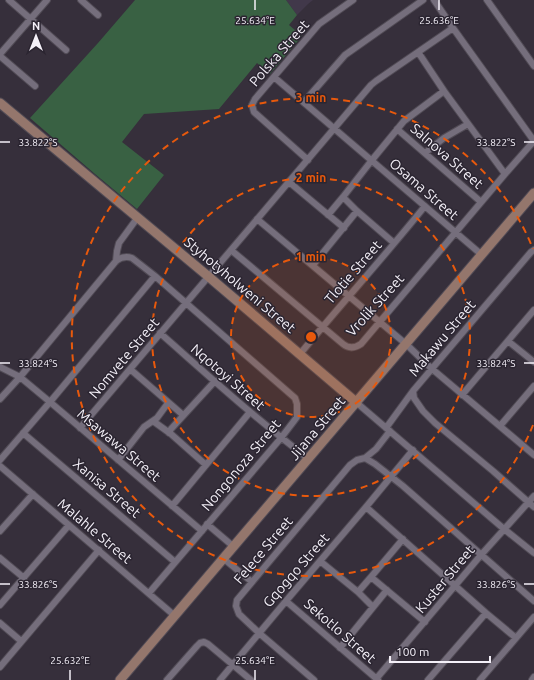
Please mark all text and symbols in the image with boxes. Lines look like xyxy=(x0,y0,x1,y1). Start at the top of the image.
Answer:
text: 25.634°E xyxy=(235,15,275,26)
text: 25.636°E xyxy=(419,15,459,26)
north arrow xyxy=(16,16,56,56)
street label: Polska Street xyxy=(246,16,312,89)
text: N xyxy=(32,20,40,32)
text: 3 min xyxy=(296,91,326,104)
street label: Salnova Street xyxy=(408,120,487,192)
text: 33.822°S xyxy=(18,137,58,148)
text: 33.822°S xyxy=(476,137,516,148)
street label: Osama Street xyxy=(386,155,462,223)
text: 2 min xyxy=(296,171,326,184)
street label: Styhotyholweni Street xyxy=(181,234,299,336)
street label: Tlotie Street xyxy=(321,237,385,307)
text: 1 min xyxy=(296,250,326,263)
street label: Vrolik Street xyxy=(343,270,408,340)
street label: Makawu Street xyxy=(405,296,479,379)
street label: Nomvete Street xyxy=(86,314,163,402)
centre of rings xyxy=(304,330,318,344)
street label: Nqotoyi Street xyxy=(188,341,269,414)
text: 33.824°S xyxy=(18,358,58,369)
text: 33.824°S xyxy=(476,358,516,369)
street label: Jijana Street xyxy=(286,392,349,463)
street label: Msawawa Street xyxy=(74,406,164,485)
street label: Nongonoza Street xyxy=(198,416,284,514)
street label: Xanisa Street xyxy=(70,455,144,521)
street label: Malahle Street xyxy=(55,495,136,567)
street label: Felece Street xyxy=(230,513,296,587)
street label: Gqogqo Street xyxy=(260,530,333,610)
street label: Kuster Street xyxy=(412,542,478,616)
text: 33.826°S xyxy=(18,579,58,590)
text: 33.826°S xyxy=(476,579,516,590)
street label: Sekotlo Street xyxy=(301,596,379,667)
scale bar xyxy=(390,638,490,664)
text: 100 m xyxy=(396,645,429,658)
text: 25.632°E xyxy=(50,655,90,666)
text: 25.634°E xyxy=(235,655,275,666)

